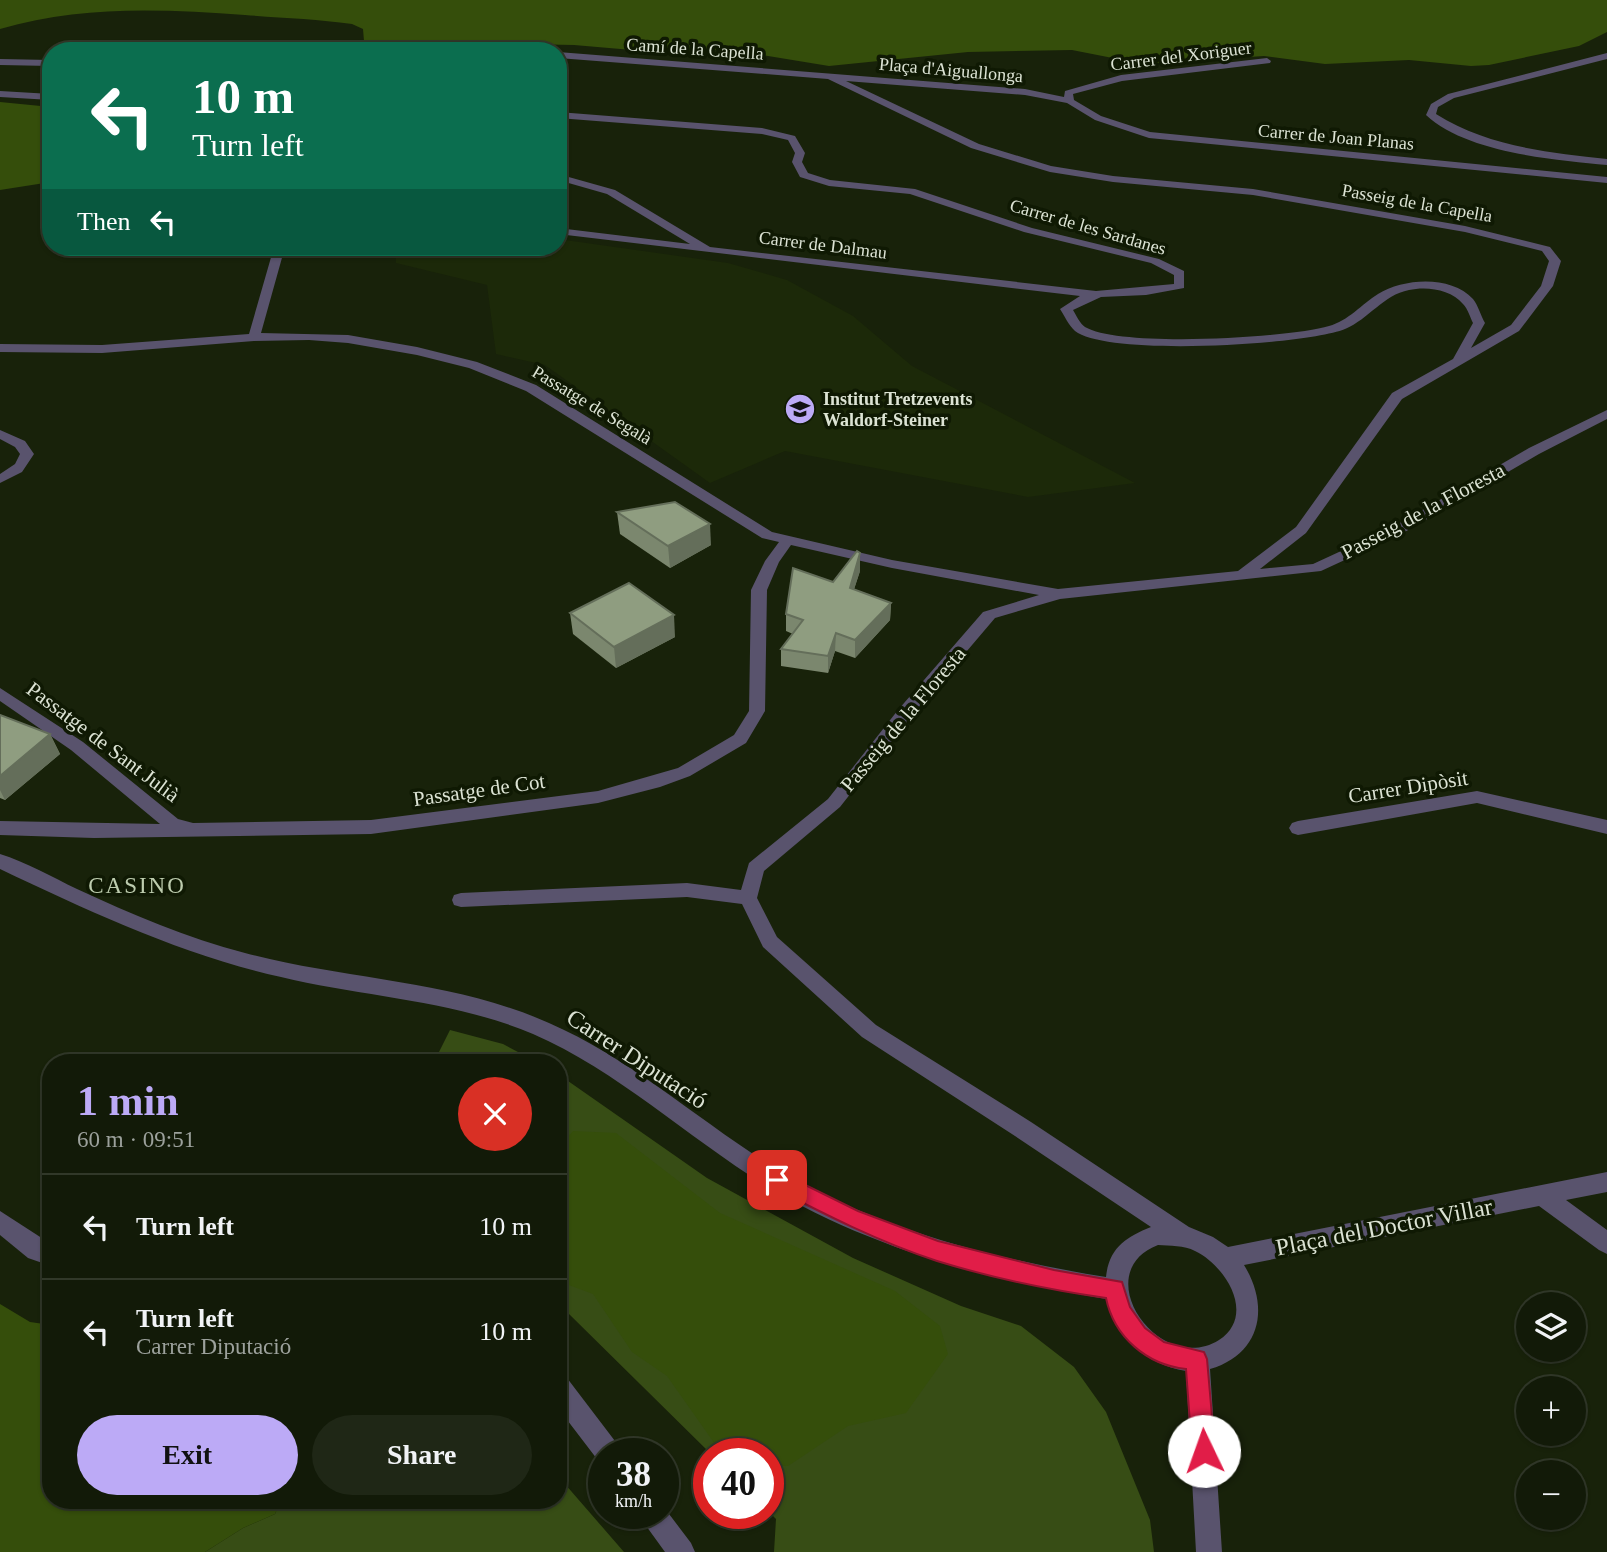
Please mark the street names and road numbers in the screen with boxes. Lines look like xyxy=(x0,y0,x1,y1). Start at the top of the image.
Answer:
street label: Camí de la Capella xyxy=(626,34,764,64)
street label: Carrer del Xoriguer xyxy=(1109,37,1253,75)
street label: Plaça d'Aiguallonga xyxy=(878,54,1024,86)
street label: Carrer de Joan Planas xyxy=(1257,120,1415,154)
street label: Passeig de la Capella xyxy=(1340,180,1494,226)
street label: Carrer de les Sardanes xyxy=(1008,195,1168,259)
street label: Carrer de Dalmau xyxy=(758,227,888,263)
street label: Passatge de Segalà xyxy=(529,361,655,449)
street label: Passeig de la Floresta xyxy=(1337,458,1509,564)
street label: Passeig de la Floresta xyxy=(836,641,971,796)
street label: Passatge de Sant Julià xyxy=(22,677,185,808)
street label: Carrer Dipòsit xyxy=(1346,766,1470,808)
street label: Passatge de Cot xyxy=(411,769,547,811)
street label: Carrer Diputació xyxy=(562,1004,712,1114)
street label: Plaça del Doctor Villar xyxy=(1274,1193,1494,1261)

